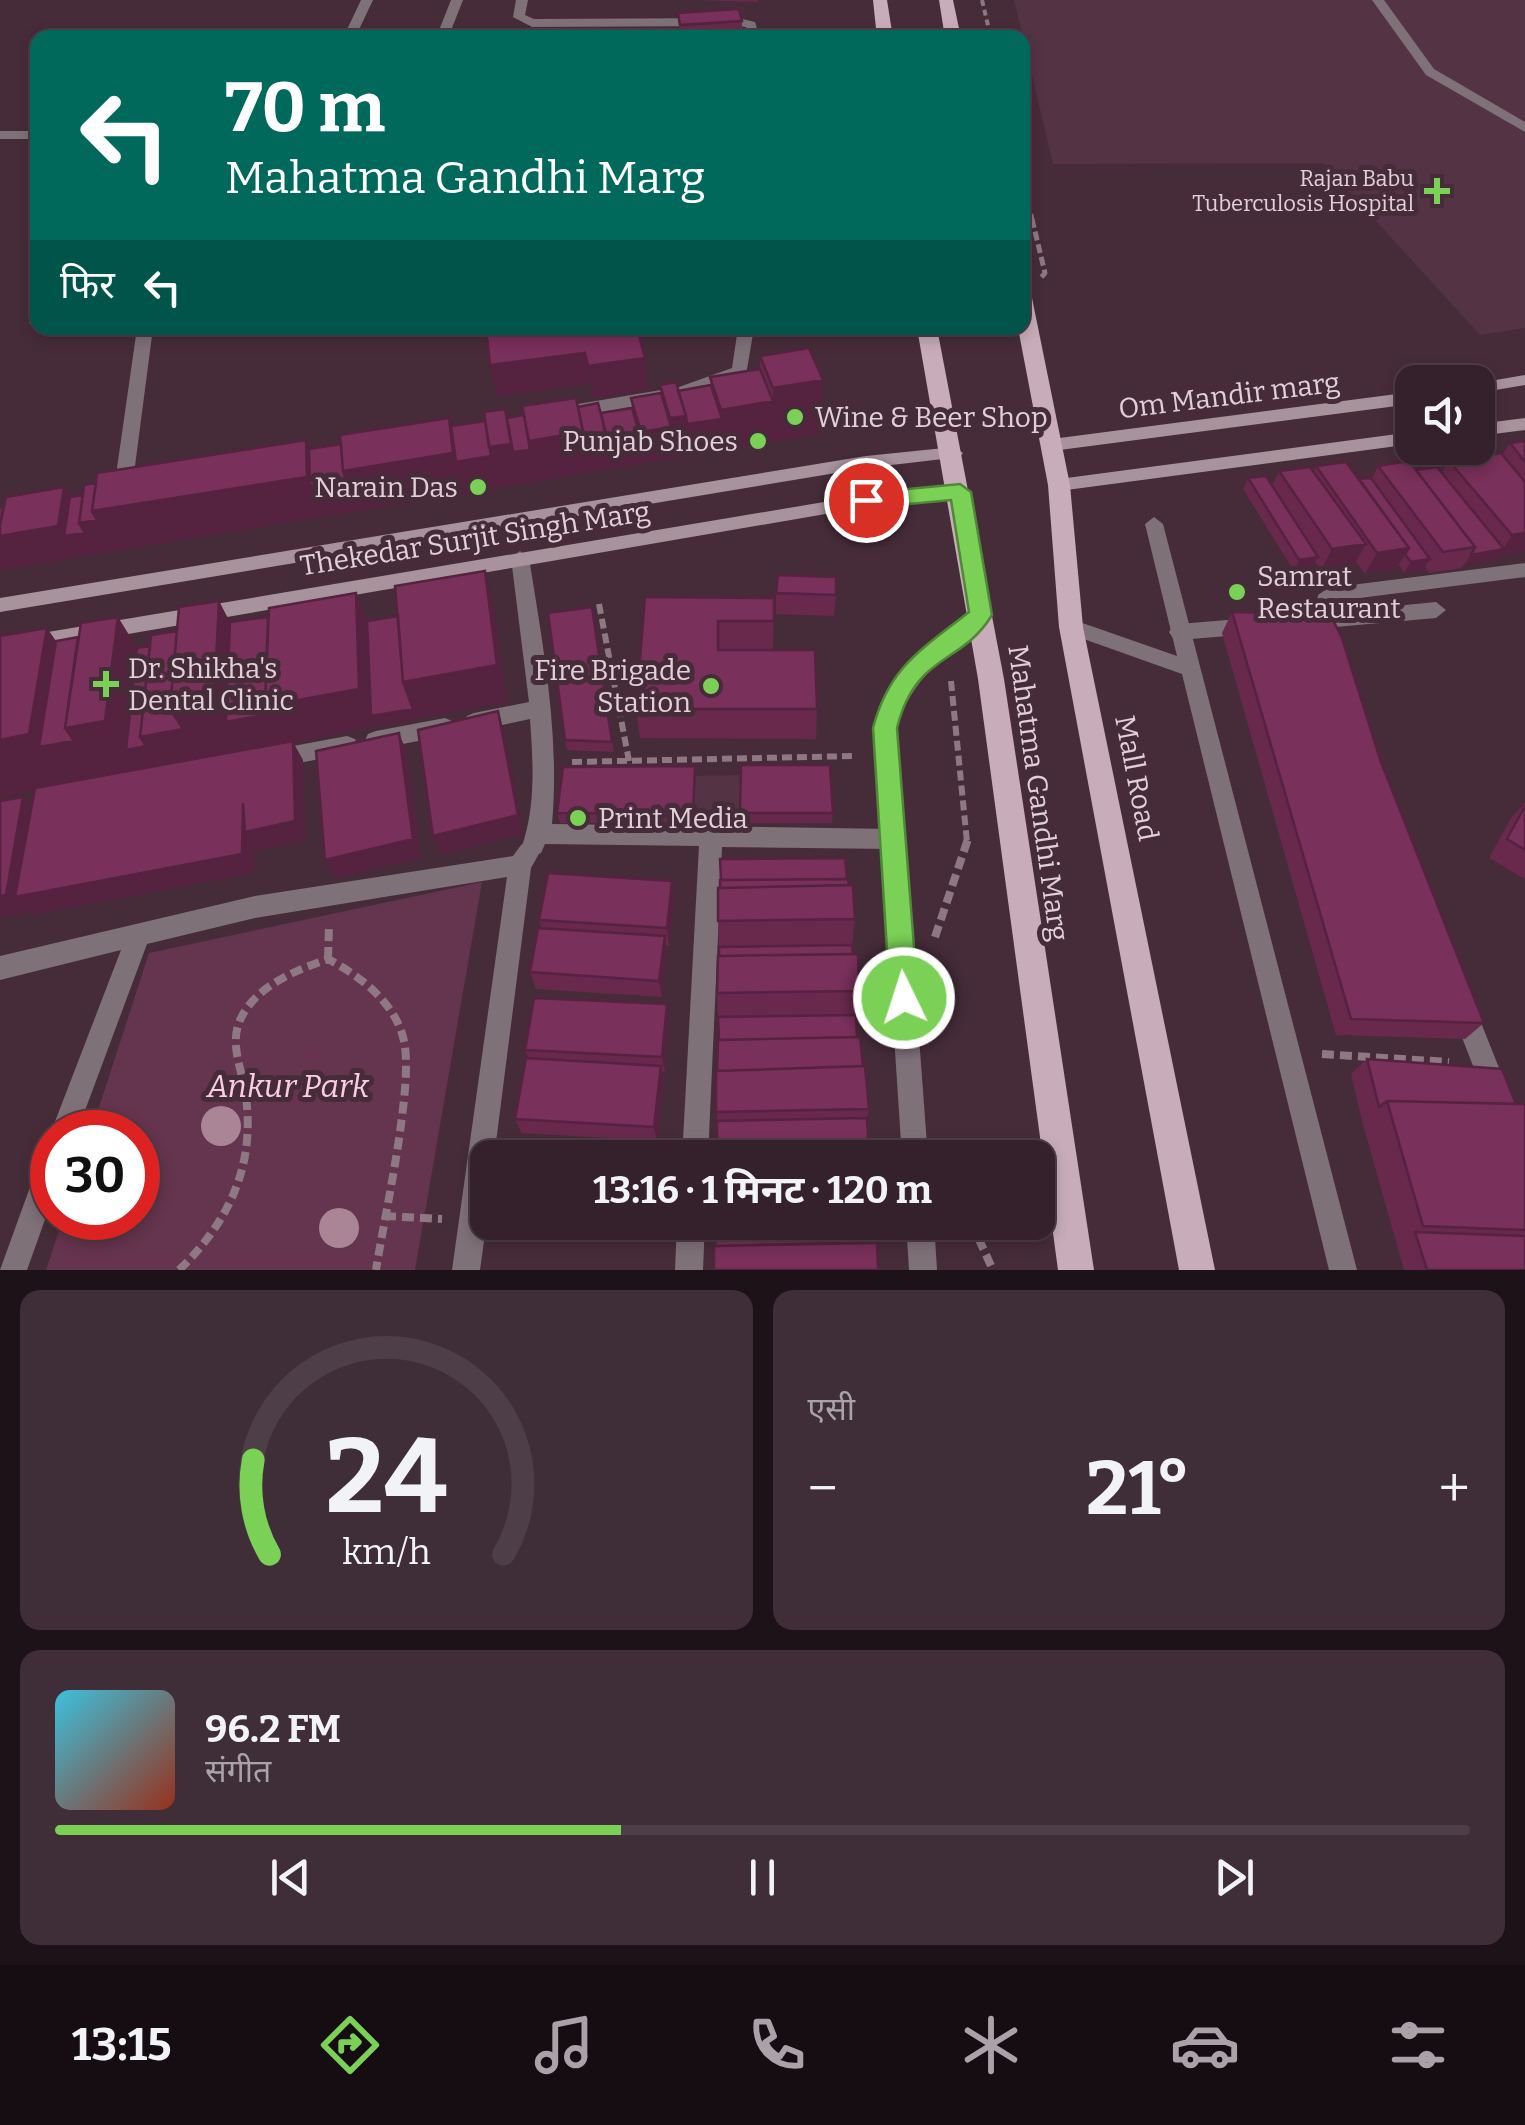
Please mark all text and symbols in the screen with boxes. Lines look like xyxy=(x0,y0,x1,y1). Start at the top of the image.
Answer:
text: 70 m xyxy=(225,66,385,150)
icon: left xyxy=(60,70,190,200)
text: Mahatma Gandhi Marg xyxy=(225,151,705,205)
place label: Rajan Babu Tuberculosis Hospital xyxy=(1192,165,1414,217)
marker: Rajan Babu Tuberculosis Hospital xyxy=(1424,178,1450,204)
icon: left xyxy=(135,260,190,315)
text: फिर xyxy=(60,262,115,308)
map controls xyxy=(1395,365,1495,465)
button: sound xyxy=(1395,365,1495,465)
street label: Om Mandir marg xyxy=(1117,366,1342,425)
place label: Wine & Beer Shop xyxy=(815,401,1048,434)
marker: Wine & Beer Shop xyxy=(784,406,806,428)
place label: Punjab Shoes xyxy=(563,425,738,458)
marker: Punjab Shoes xyxy=(747,430,769,452)
pin xyxy=(824,458,909,543)
place label: Narain Das xyxy=(314,471,458,504)
icon: arrive xyxy=(839,473,894,528)
marker: Narain Das xyxy=(467,476,489,498)
street label: Thekedar Surjit Singh Marg xyxy=(298,495,652,582)
place label: Samrat Restaurant xyxy=(1257,560,1401,625)
marker: Samrat Restaurant xyxy=(1226,581,1248,603)
street label: Mahatma Gandhi Marg xyxy=(1001,643,1076,943)
place label: Dr. Shikha's Dental Clinic xyxy=(128,652,294,717)
place label: Fire Brigade Station xyxy=(534,654,691,719)
marker: Dr. Shikha's Dental Clinic xyxy=(93,671,119,697)
marker: Fire Brigade Station xyxy=(700,675,722,697)
street label: Mall Road xyxy=(1108,712,1165,844)
place label: Print Media xyxy=(598,802,748,835)
marker: Print Media xyxy=(567,807,589,829)
position arrow xyxy=(852,946,956,1050)
park label: Ankur Park xyxy=(205,1067,370,1105)
speed limit sign: 30 xyxy=(30,1110,160,1240)
text: 13:16 · 1 मिनट · 120 m xyxy=(593,1167,932,1213)
text: एसी xyxy=(808,1390,855,1428)
text: 24 xyxy=(325,1415,447,1540)
text: 21° xyxy=(1086,1444,1190,1534)
text: − xyxy=(808,1456,838,1522)
text: + xyxy=(1439,1456,1470,1522)
text: km/h xyxy=(342,1531,430,1573)
text: 96.2 FM xyxy=(205,1706,341,1752)
text: संगीत xyxy=(205,1752,271,1790)
icon: previous xyxy=(263,1850,318,1905)
icon: pause xyxy=(735,1850,790,1905)
icon: next xyxy=(1207,1850,1262,1905)
icon: directions xyxy=(315,2010,385,2080)
icon: music xyxy=(529,2010,599,2080)
icon: phone xyxy=(742,2010,812,2080)
icon: climate xyxy=(956,2010,1026,2080)
icon: car xyxy=(1170,2010,1240,2080)
icon: filters xyxy=(1383,2010,1453,2080)
text: 13:15 xyxy=(72,2018,172,2072)

